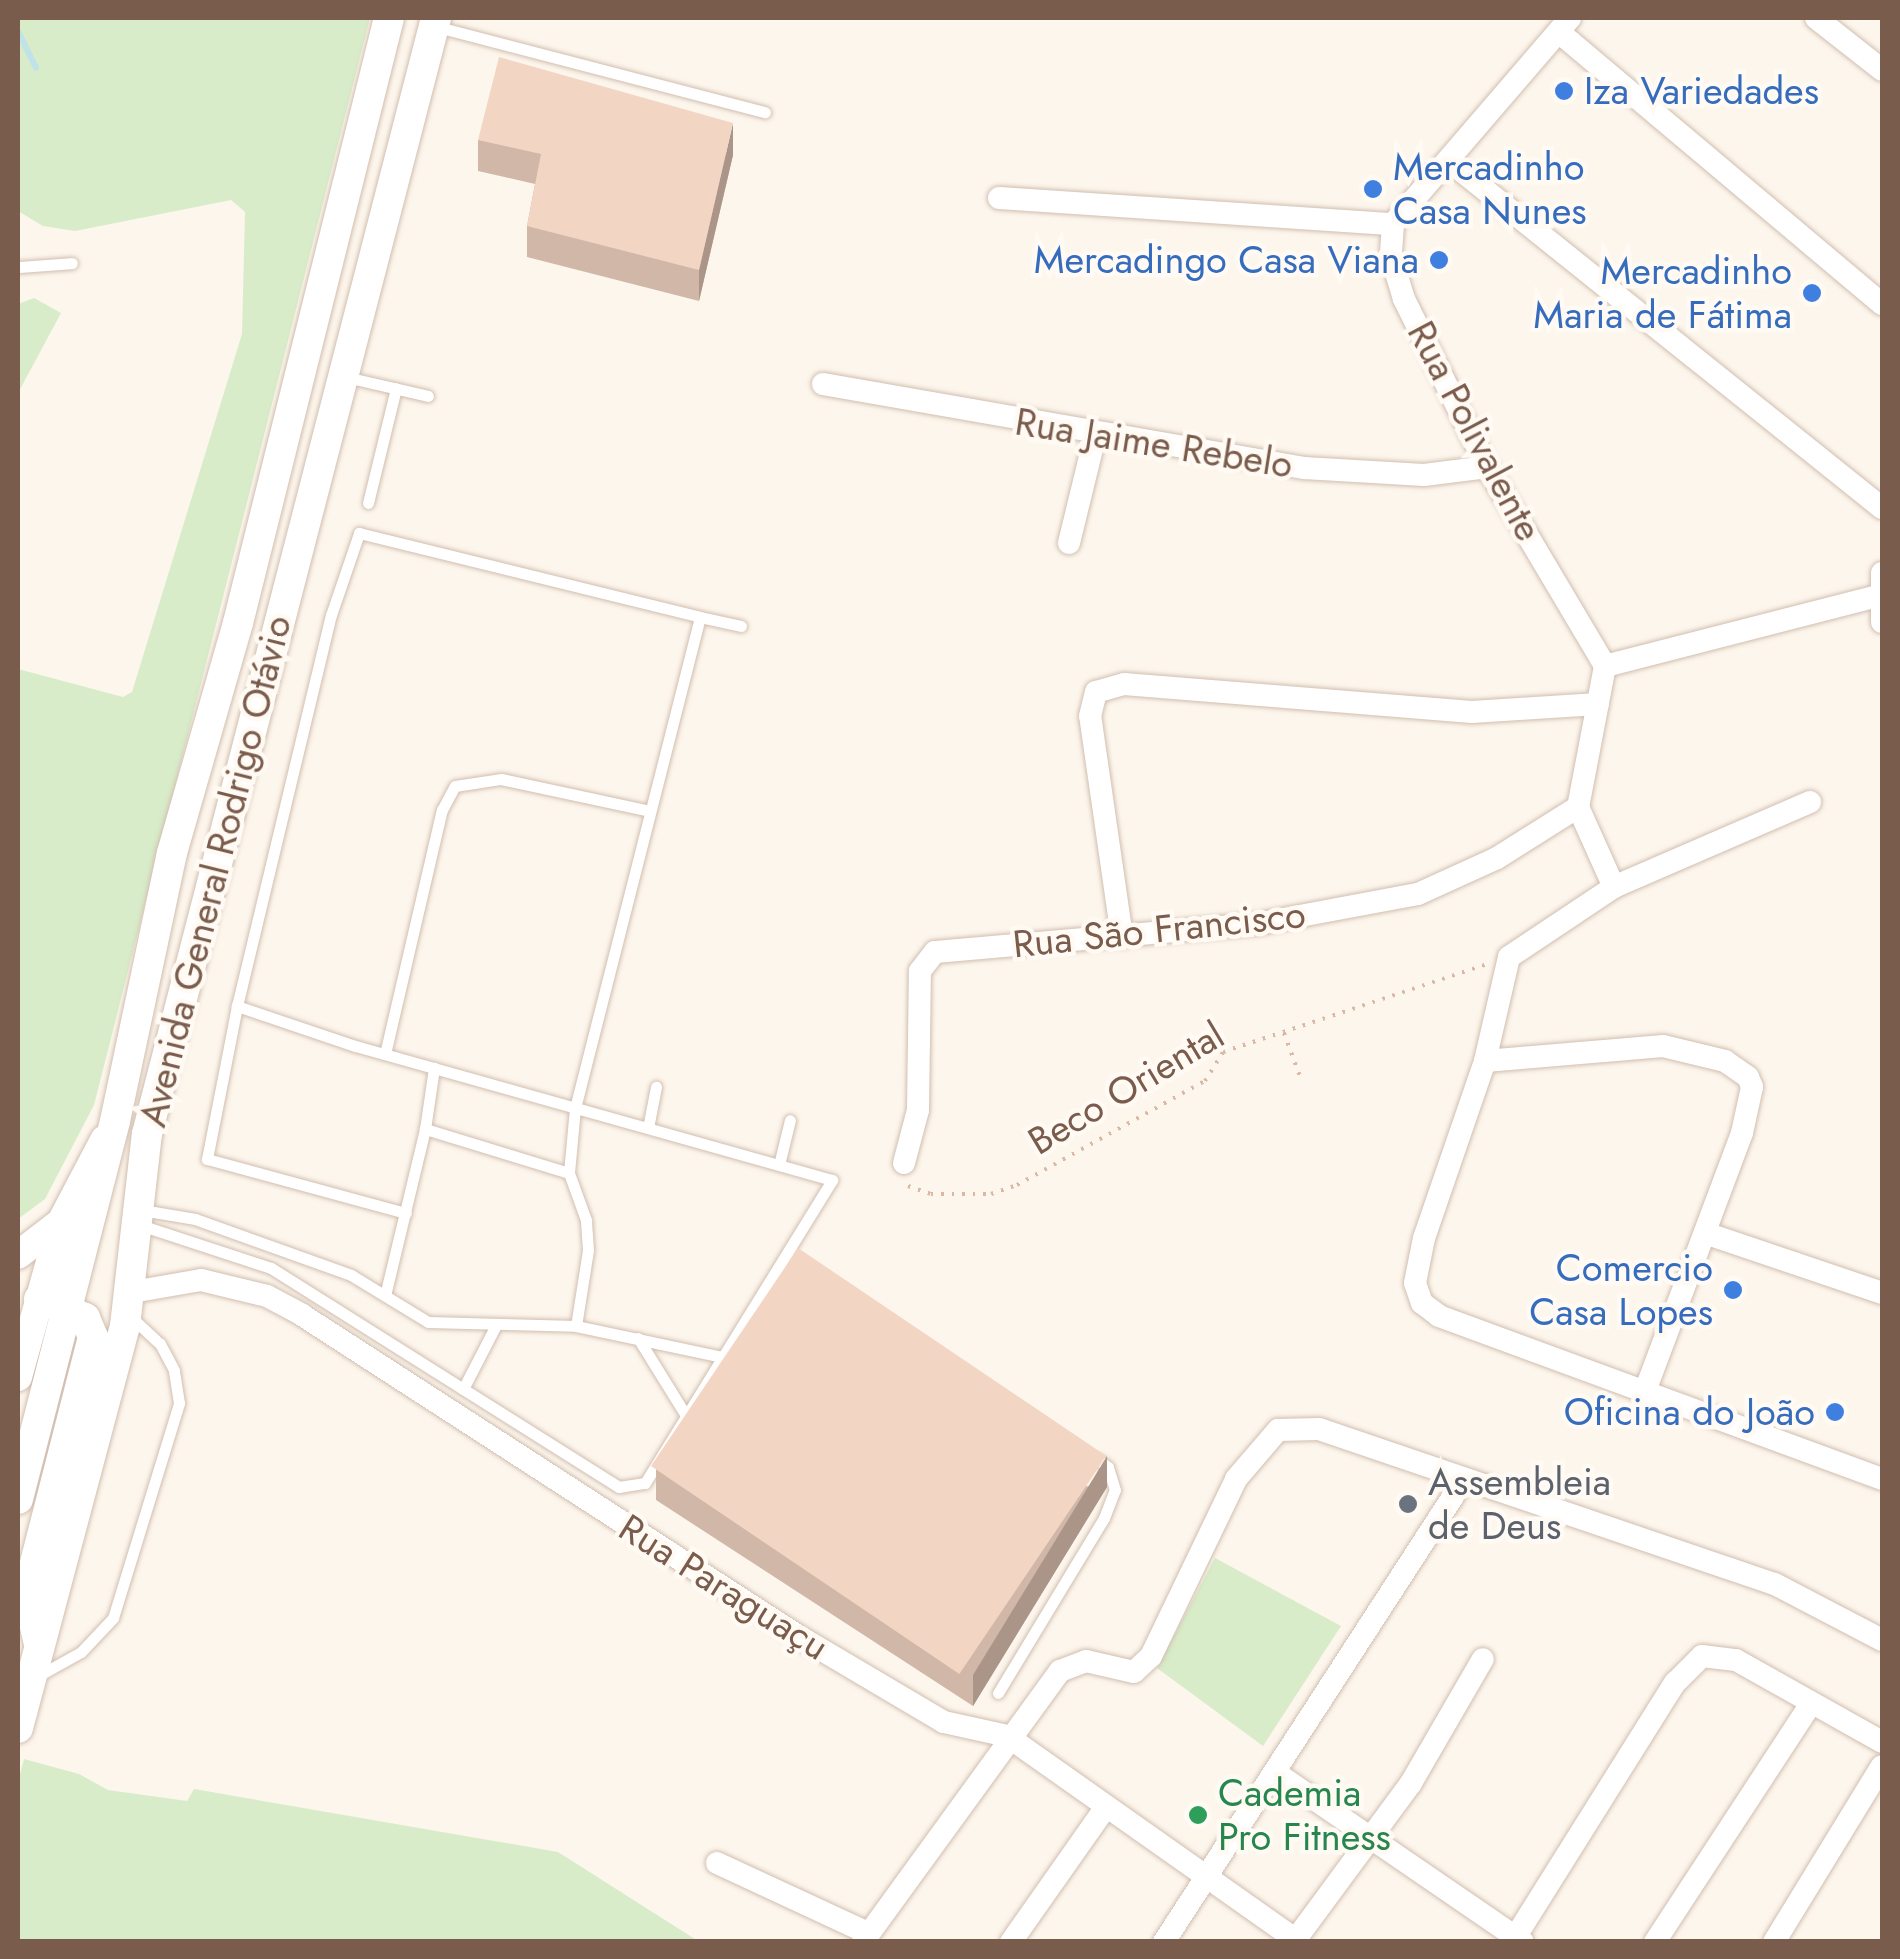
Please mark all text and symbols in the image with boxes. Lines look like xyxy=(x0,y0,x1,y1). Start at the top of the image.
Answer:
place label: Iza Variedades xyxy=(1584,68,1819,114)
marker: Iza Variedades xyxy=(1553,80,1575,102)
place label: Mercadinho Casa Nunes xyxy=(1393,144,1587,233)
marker: Mercadinho Casa Nunes xyxy=(1362,178,1384,200)
place label: Mercadingo Casa Viana xyxy=(1034,237,1419,283)
place label: Mercadinho Maria de Fátima xyxy=(1533,248,1792,338)
marker: Mercadingo Casa Viana xyxy=(1428,249,1450,271)
marker: Mercadinho Maria de Fátima xyxy=(1801,282,1823,304)
street label: Rua Polivalente xyxy=(1398,314,1552,548)
street label: Rua Jaime Rebelo xyxy=(1012,399,1296,487)
street label: Avenida General Rodrigo Otávio xyxy=(129,611,301,1131)
street label: Rua São Francisco xyxy=(1010,891,1308,967)
street label: Beco Oriental xyxy=(1020,1012,1232,1164)
place label: Comercio Casa Lopes xyxy=(1529,1245,1713,1334)
marker: Comercio Casa Lopes xyxy=(1722,1279,1744,1301)
place label: Oficina do João xyxy=(1564,1389,1815,1435)
marker: Oficina do João xyxy=(1824,1401,1846,1423)
place label: Assembleia de Deus xyxy=(1428,1459,1611,1548)
marker: Assembleia de Deus xyxy=(1397,1493,1419,1515)
street label: Rua Paraguaçu xyxy=(611,1505,837,1669)
place label: Cademia Pro Fitness xyxy=(1218,1770,1391,1860)
marker: Cademia Pro Fitness xyxy=(1187,1804,1209,1826)

